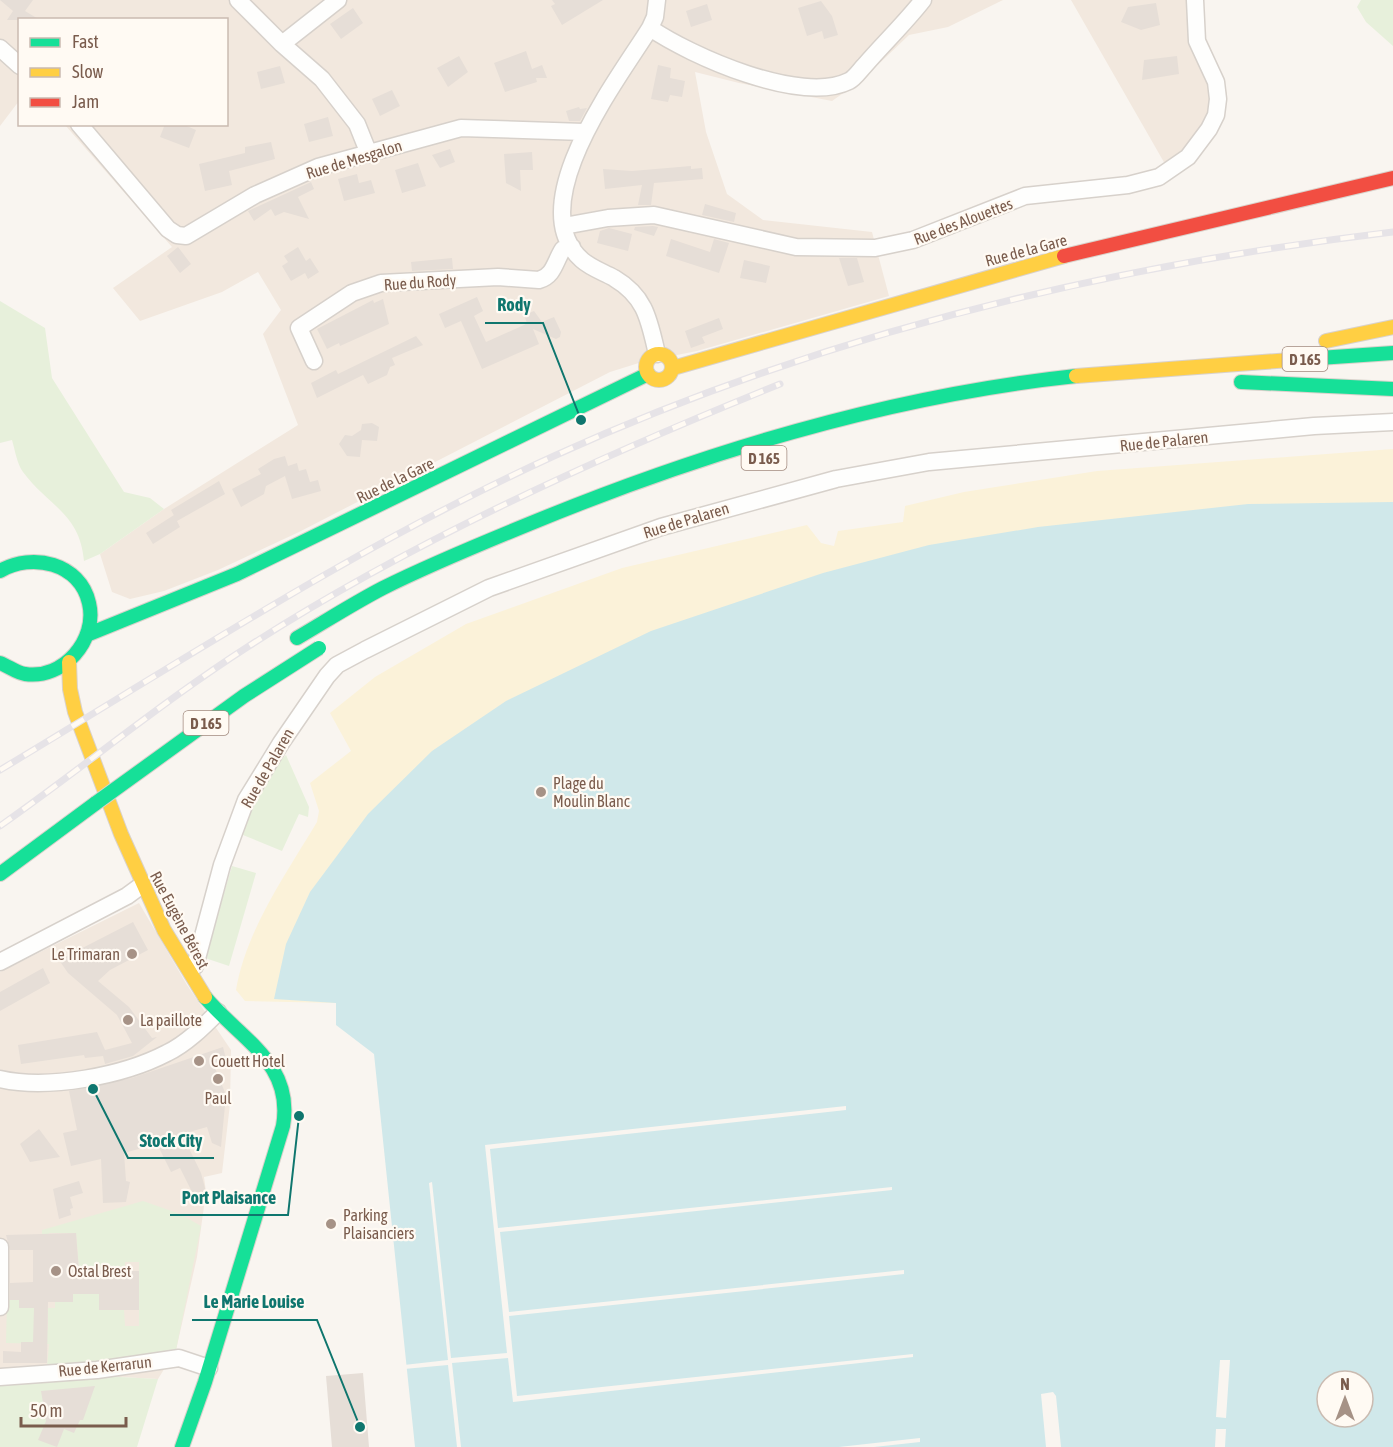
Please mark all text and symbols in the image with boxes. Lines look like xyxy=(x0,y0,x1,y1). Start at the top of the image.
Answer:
legend xyxy=(18,18,228,126)
text: Fast xyxy=(72,31,99,52)
text: Slow xyxy=(72,61,103,82)
text: Jam xyxy=(72,91,99,112)
street label: Rue de Mesgalon xyxy=(304,136,404,183)
street label: Rue des Alouettes xyxy=(911,194,1015,248)
street label: Rue de la Gare xyxy=(983,230,1069,270)
street label: Rue du Rody xyxy=(383,270,457,295)
callout: Rody xyxy=(485,287,543,323)
text: Rody xyxy=(497,294,531,315)
road number: D 165 xyxy=(1282,347,1328,371)
street label: Rue de Palaren xyxy=(1119,427,1209,455)
road number: D 165 xyxy=(742,446,786,470)
street label: Rue de la Gare xyxy=(353,453,437,507)
street label: Rue de Palaren xyxy=(641,498,731,542)
road number: D 165 xyxy=(184,711,228,735)
street label: Rue de Palaren xyxy=(237,725,297,811)
place label: Plage du Moulin Blanc xyxy=(553,774,630,810)
marker: Plage du Moulin Blanc xyxy=(534,785,548,799)
street label: Rue Eugène Bérest xyxy=(146,868,213,973)
place label: Le Trimaran xyxy=(51,945,120,963)
marker: Le Trimaran xyxy=(125,947,139,961)
place label: La paillote xyxy=(140,1011,202,1030)
marker: La paillote xyxy=(121,1013,135,1027)
place label: Couett Hotel xyxy=(211,1052,286,1070)
marker: Couett Hotel xyxy=(192,1054,206,1068)
marker: Paul xyxy=(211,1072,225,1086)
place label: Paul xyxy=(205,1089,232,1107)
callout: Stock City xyxy=(128,1122,214,1158)
text: Stock City xyxy=(140,1130,203,1151)
callout: Port Plaisance xyxy=(170,1179,288,1215)
text: Port Plaisance xyxy=(182,1187,276,1208)
place label: Parking Plaisanciers xyxy=(343,1206,415,1242)
marker: Parking Plaisanciers xyxy=(324,1217,338,1231)
place label: Ostal Brest xyxy=(68,1262,132,1280)
marker: Ostal Brest xyxy=(49,1264,63,1278)
callout: Le Marie Louise xyxy=(192,1284,317,1320)
text: Le Marie Louise xyxy=(204,1291,304,1312)
street label: Rue de Kerrarun xyxy=(57,1352,153,1380)
north arrow xyxy=(1315,1369,1375,1429)
text: N xyxy=(1340,1375,1350,1393)
scale bar xyxy=(21,1390,126,1428)
text: 50 m xyxy=(30,1400,62,1421)

